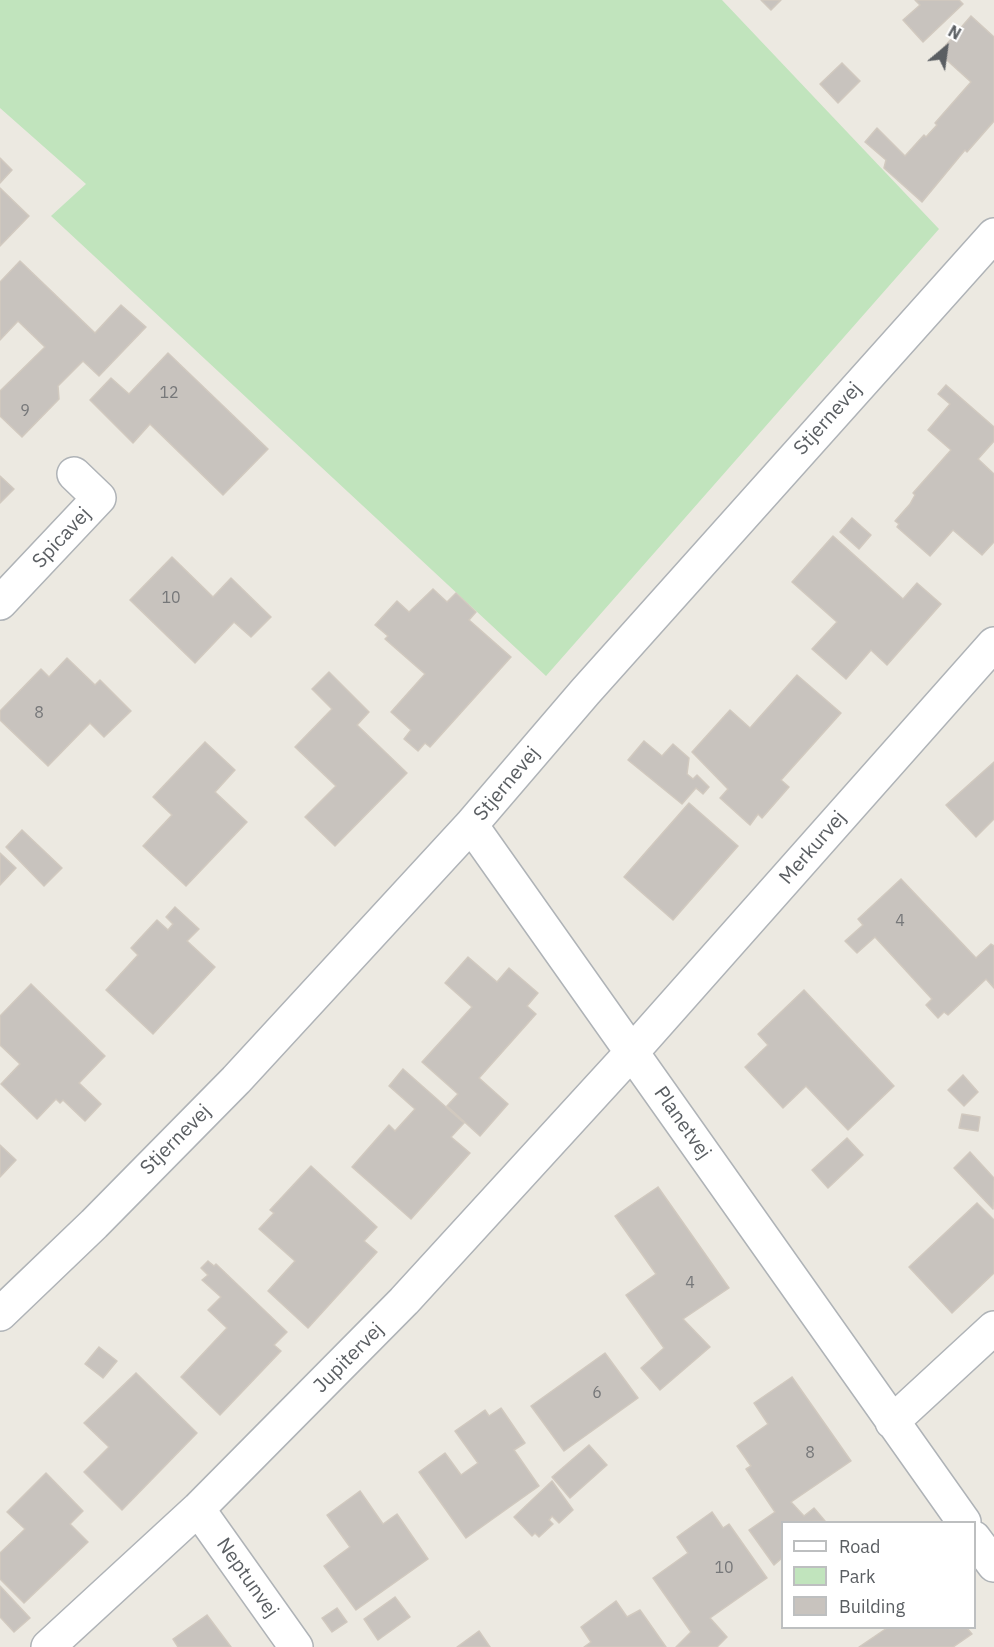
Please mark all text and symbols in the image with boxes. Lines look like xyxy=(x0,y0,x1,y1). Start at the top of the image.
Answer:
north arrow xyxy=(916,18,976,78)
text: N xyxy=(945,21,965,44)
street label: Stjernevej xyxy=(789,378,867,460)
house number: 12 xyxy=(159,383,179,403)
house number: 9 xyxy=(20,401,30,421)
street label: Spicavej xyxy=(28,503,96,573)
house number: 10 xyxy=(161,588,181,608)
house number: 8 xyxy=(34,703,44,723)
street label: Stjernevej xyxy=(469,742,545,826)
street label: Merkurvej xyxy=(775,806,851,890)
house number: 4 xyxy=(895,911,905,931)
street label: Planetvej xyxy=(648,1082,716,1164)
street label: Stjernevej xyxy=(136,1100,216,1180)
house number: 4 xyxy=(685,1273,695,1293)
street label: Jupitervej xyxy=(309,1318,389,1398)
house number: 6 xyxy=(592,1383,602,1403)
house number: 8 xyxy=(805,1443,815,1463)
legend xyxy=(781,1521,976,1629)
street label: Neptunvej xyxy=(211,1534,283,1622)
text: Road xyxy=(839,1535,880,1558)
house number: 10 xyxy=(714,1558,734,1578)
text: Park xyxy=(839,1565,875,1588)
text: Building xyxy=(839,1595,905,1618)

